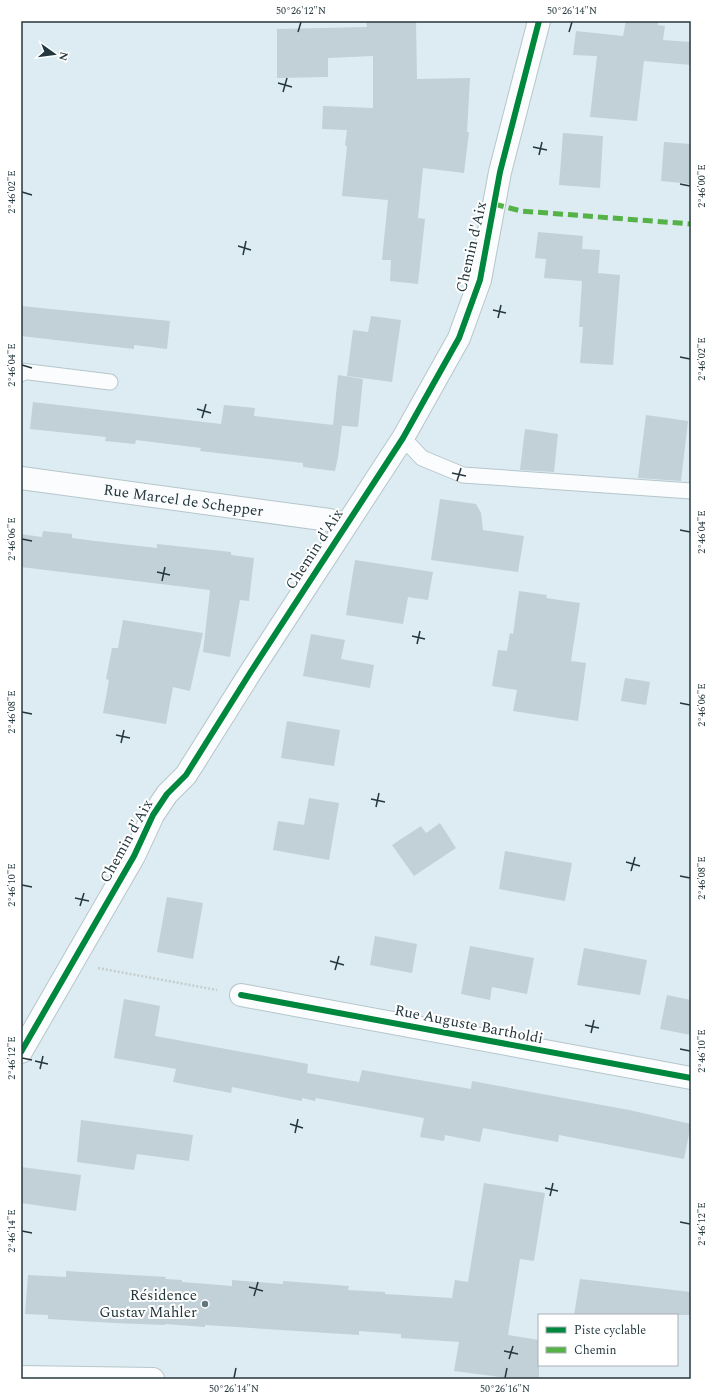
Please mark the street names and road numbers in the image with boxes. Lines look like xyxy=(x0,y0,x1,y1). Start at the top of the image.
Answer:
street label: Chemin d'Aix xyxy=(450,199,493,295)
street label: Rue Marcel de Schepper xyxy=(102,478,265,523)
street label: Chemin d'Aix xyxy=(280,504,350,594)
street label: Chemin d'Aix xyxy=(94,795,159,887)
street label: Rue Auguste Bartholdi xyxy=(393,999,545,1050)

